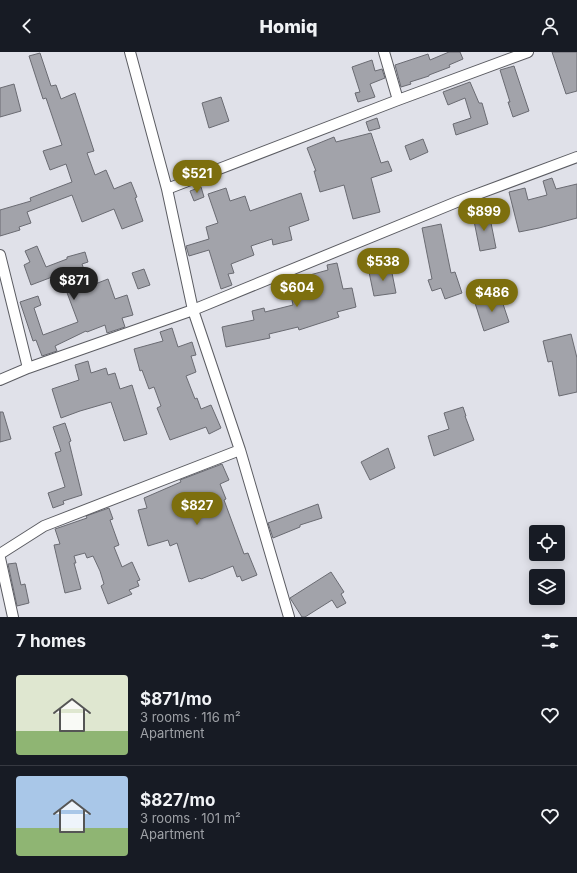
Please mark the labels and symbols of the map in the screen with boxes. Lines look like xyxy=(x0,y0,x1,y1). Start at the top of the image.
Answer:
pin: $521 xyxy=(173,160,221,194)
pin: $899 xyxy=(460,198,508,232)
pin: $538 xyxy=(359,248,407,282)
pin: $871 xyxy=(50,267,98,301)
pin: $604 xyxy=(273,274,321,308)
pin: $486 xyxy=(468,279,516,313)
pin: $827 xyxy=(173,492,221,526)

